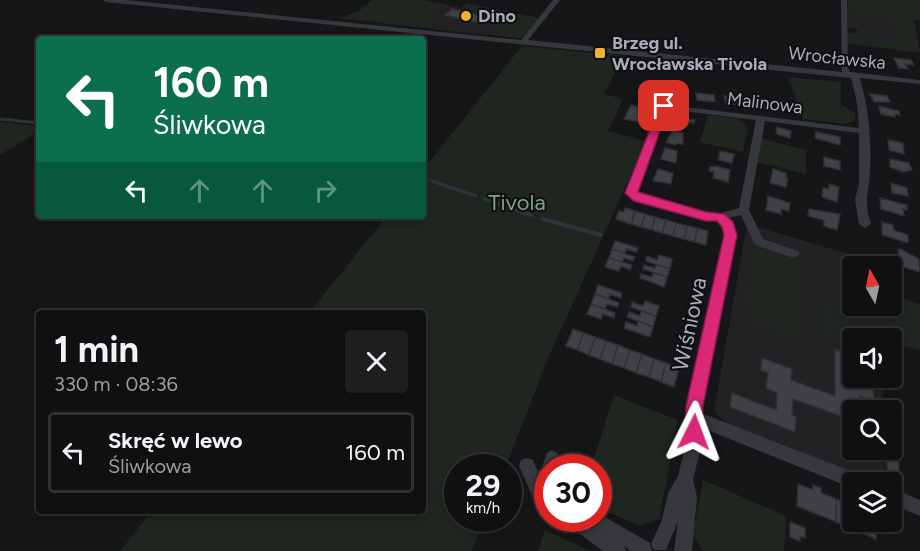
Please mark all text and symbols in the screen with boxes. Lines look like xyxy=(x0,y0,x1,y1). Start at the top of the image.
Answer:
place label: Dino xyxy=(478,5,516,27)
marker: Dino xyxy=(459,9,473,23)
place label: Brzeg ul. Wrocławska Tivola xyxy=(612,32,767,75)
street label: Wrocławska xyxy=(787,42,887,74)
marker: Brzeg ul. Wrocławska Tivola xyxy=(593,46,607,60)
text: 160 m xyxy=(153,57,269,108)
icon: left xyxy=(54,60,132,138)
pin xyxy=(638,80,689,131)
street label: Malinowa xyxy=(726,87,804,119)
icon: arrive xyxy=(647,89,680,122)
text: Śliwkowa xyxy=(153,108,266,141)
icon: left xyxy=(120,174,153,207)
icon: ahead xyxy=(183,174,216,207)
icon: ahead xyxy=(246,174,279,207)
icon: right xyxy=(309,174,342,207)
park label: Tivola xyxy=(488,189,546,216)
north arrow xyxy=(842,256,902,316)
map controls xyxy=(842,256,902,532)
street label: Wiśniowa xyxy=(666,275,713,373)
text: 1 min xyxy=(54,328,139,371)
button: sound xyxy=(842,328,902,388)
button: close xyxy=(345,330,408,393)
text: 330 m · 08:36 xyxy=(54,372,178,396)
position arrow xyxy=(662,400,726,464)
button: search xyxy=(842,400,902,460)
text: Skręć w lewo xyxy=(108,427,243,454)
icon: left xyxy=(57,436,90,469)
text: 160 m xyxy=(345,439,405,466)
text: Śliwkowa xyxy=(108,454,191,478)
speed limit sign: 30 xyxy=(534,454,612,532)
text: 29 xyxy=(466,467,500,504)
button: layers xyxy=(842,472,902,532)
text: km/h xyxy=(466,499,500,517)

